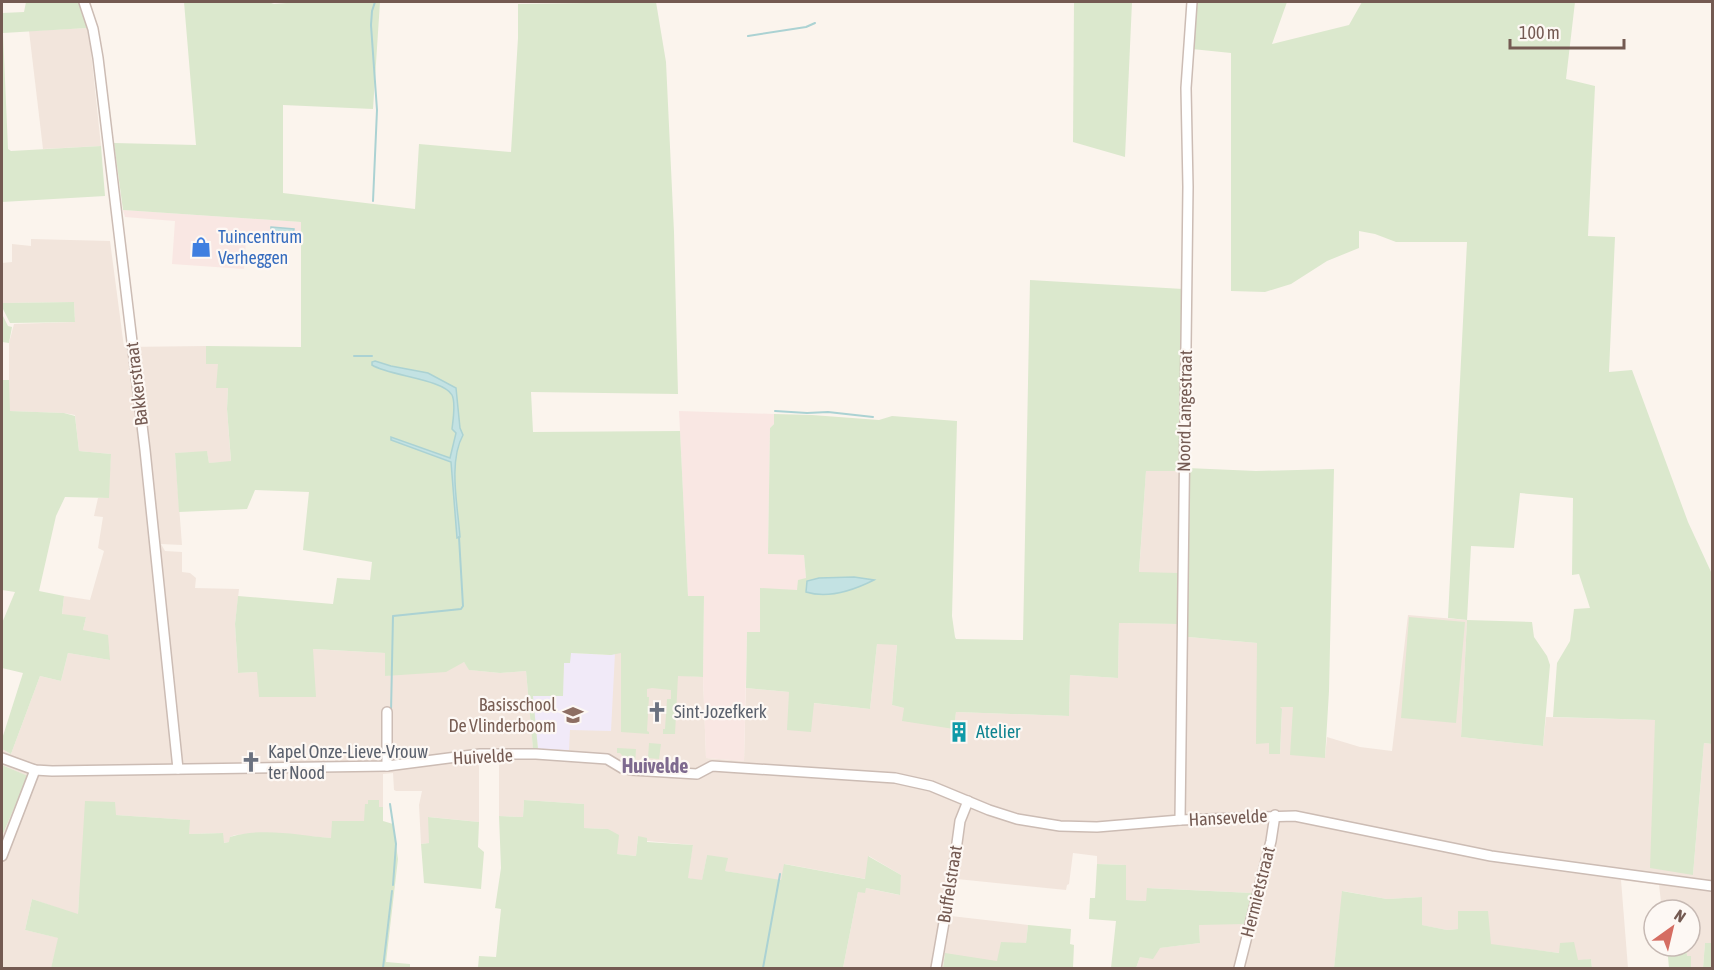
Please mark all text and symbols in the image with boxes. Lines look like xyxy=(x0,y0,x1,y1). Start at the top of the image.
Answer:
scale bar xyxy=(1510,12,1624,50)
text: 100 m xyxy=(1519,22,1560,43)
place label: Tuincentrum Verheggen xyxy=(218,226,302,268)
shop icon: Tuincentrum Verheggen xyxy=(189,235,213,259)
street label: Bakkerstraat xyxy=(121,341,152,427)
street label: Noord Langestraat xyxy=(1173,350,1196,472)
place label: Basisschool De Vlinderboom xyxy=(448,694,556,736)
church icon: Sint-Jozefkerk xyxy=(645,700,669,724)
place label: Sint-Jozefkerk xyxy=(674,701,767,722)
school or university icon: Basisschool De Vlinderboom xyxy=(561,703,585,727)
building icon: Atelier xyxy=(947,720,971,744)
place label: Atelier xyxy=(976,721,1021,742)
place label: Kapel Onze-Lieve-Vrouw ter Nood xyxy=(268,741,428,783)
street label: Huivelde xyxy=(452,744,513,769)
church icon: Kapel Onze-Lieve-Vrouw ter Nood xyxy=(239,750,263,774)
district label: Huivelde xyxy=(622,754,688,777)
street label: Hansevelde xyxy=(1188,805,1268,830)
street label: Buffelstraat xyxy=(933,844,966,924)
street label: Hermietstraat xyxy=(1236,844,1279,939)
north arrow xyxy=(1642,898,1702,958)
text: N xyxy=(1671,905,1689,926)

